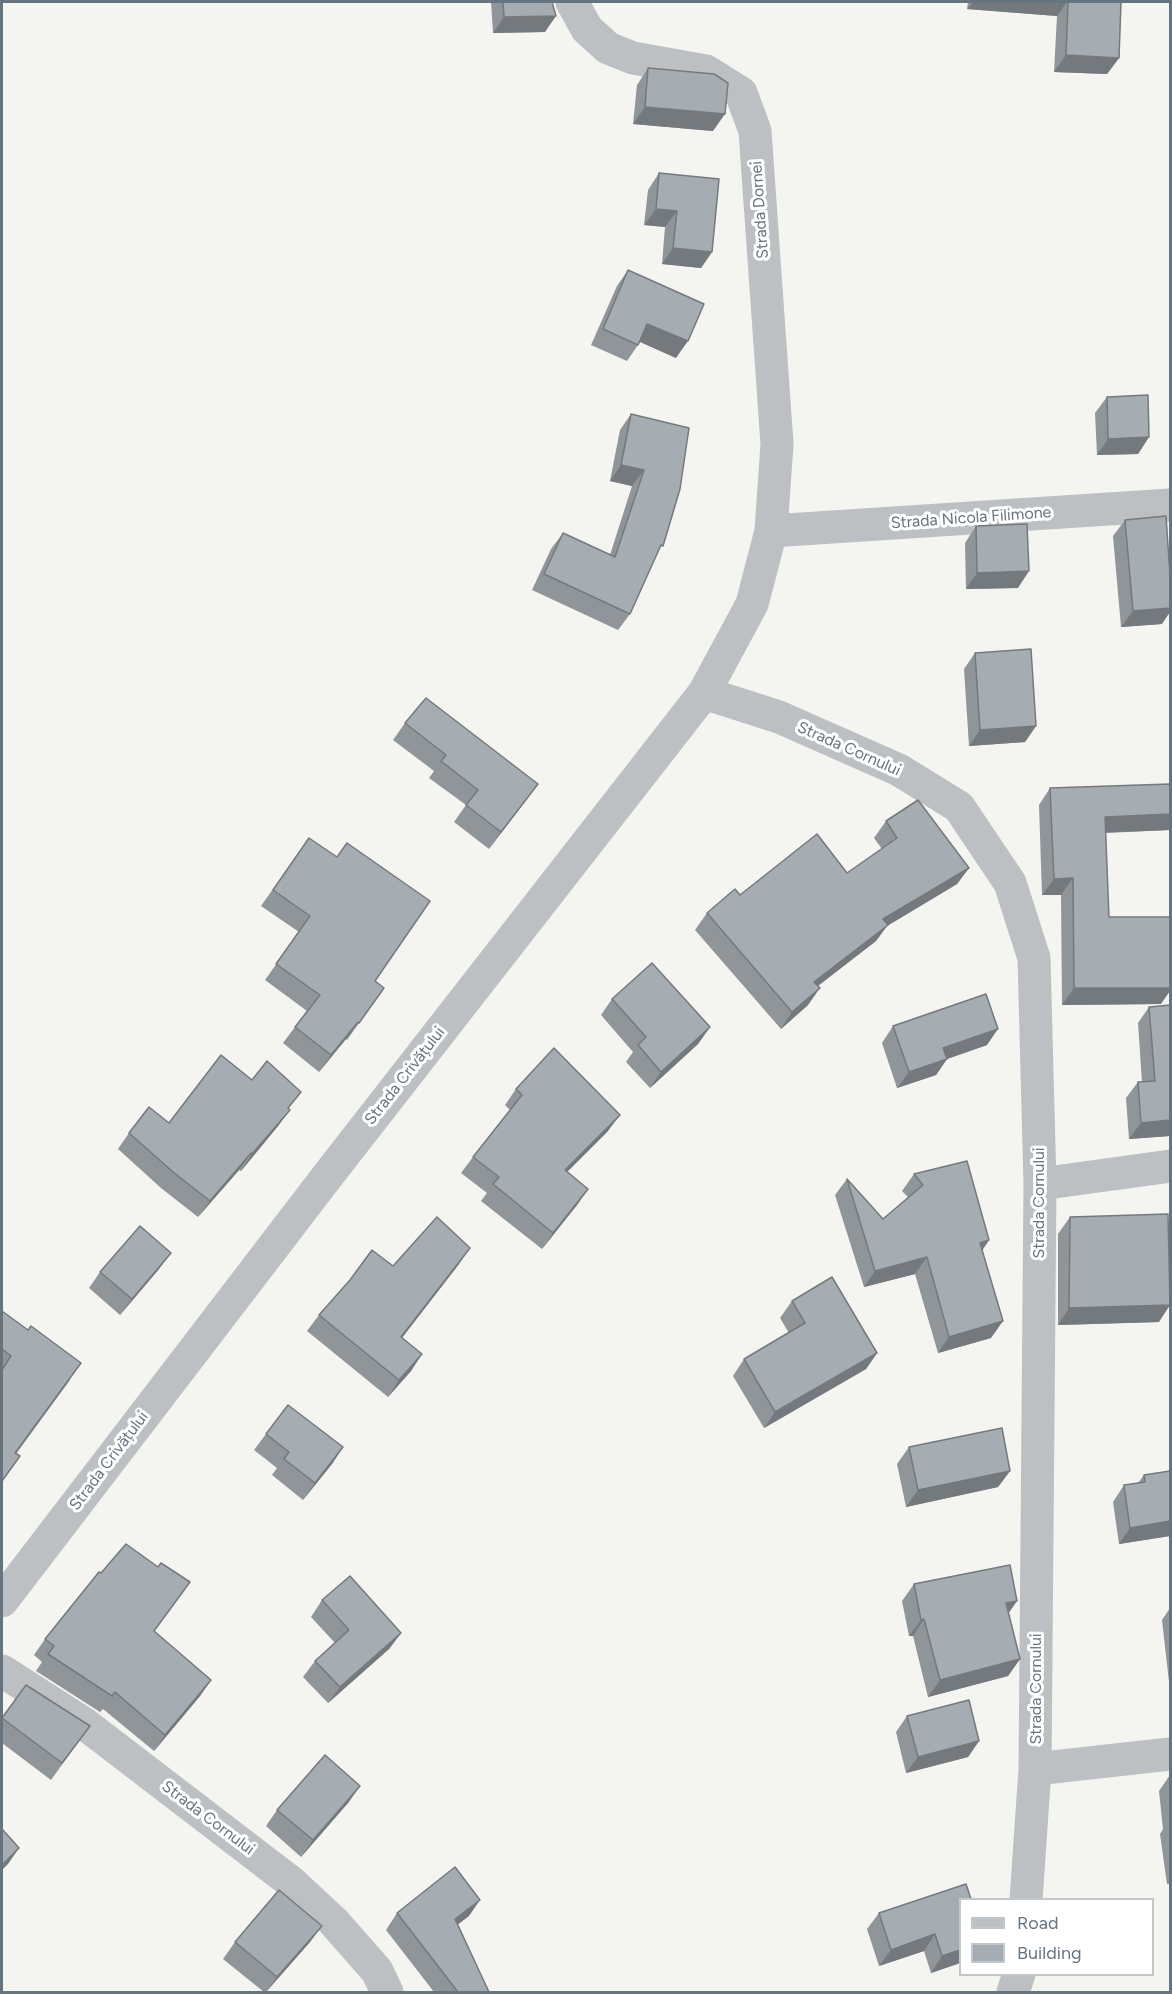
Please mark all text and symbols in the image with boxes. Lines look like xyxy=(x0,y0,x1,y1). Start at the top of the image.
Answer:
street label: Strada Dornei xyxy=(747,160,773,260)
street label: Strada Nicola Filimone xyxy=(890,503,1052,533)
street label: Strada Cornului xyxy=(794,718,904,780)
street label: Strada Crivățului xyxy=(361,1023,449,1129)
street label: Strada Cornului xyxy=(1029,1147,1049,1259)
street label: Strada Crivățului xyxy=(66,1408,152,1514)
street label: Strada Cornului xyxy=(1026,1633,1046,1745)
street label: Strada Cornului xyxy=(158,1777,258,1859)
legend xyxy=(959,1898,1154,1976)
text: Road xyxy=(1017,1912,1058,1934)
text: Building xyxy=(1017,1942,1082,1964)

